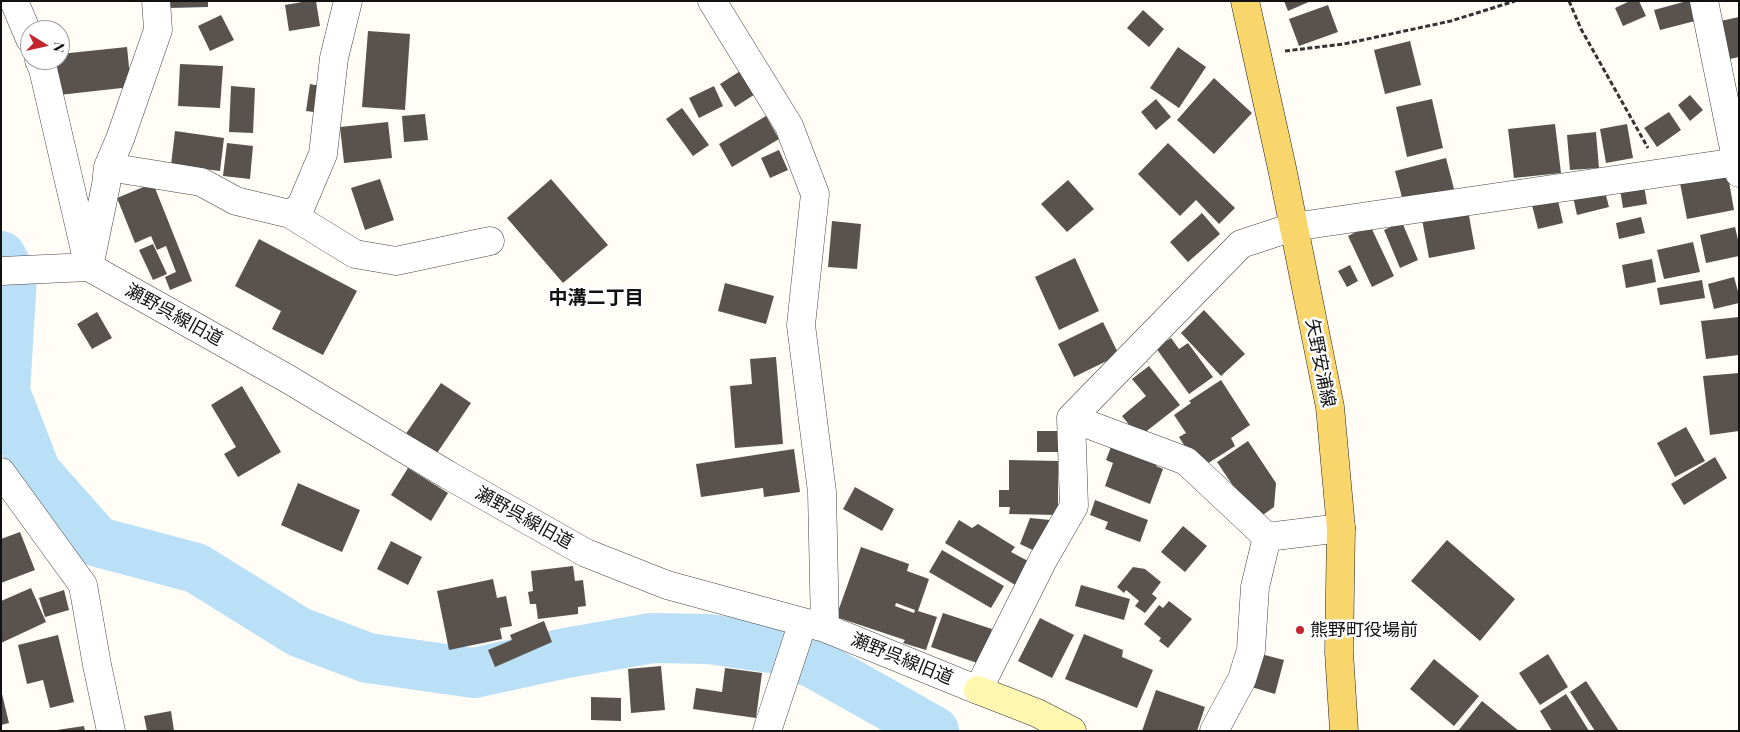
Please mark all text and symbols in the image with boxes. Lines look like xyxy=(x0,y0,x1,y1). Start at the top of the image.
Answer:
north arrow xyxy=(20,20,70,70)
text: N xyxy=(49,41,69,54)
street label: 瀬野呉線旧道 xyxy=(122,279,226,351)
district label: 中溝二丁目 xyxy=(549,287,643,309)
street label: 矢野安浦線 xyxy=(1301,317,1339,409)
street label: 瀬野呉線旧道 xyxy=(472,482,576,554)
place label: 熊野町役場前 xyxy=(1310,619,1418,641)
marker: 熊野町役場前 xyxy=(1294,624,1306,636)
street label: 瀬野呉線旧道 xyxy=(848,629,956,689)

